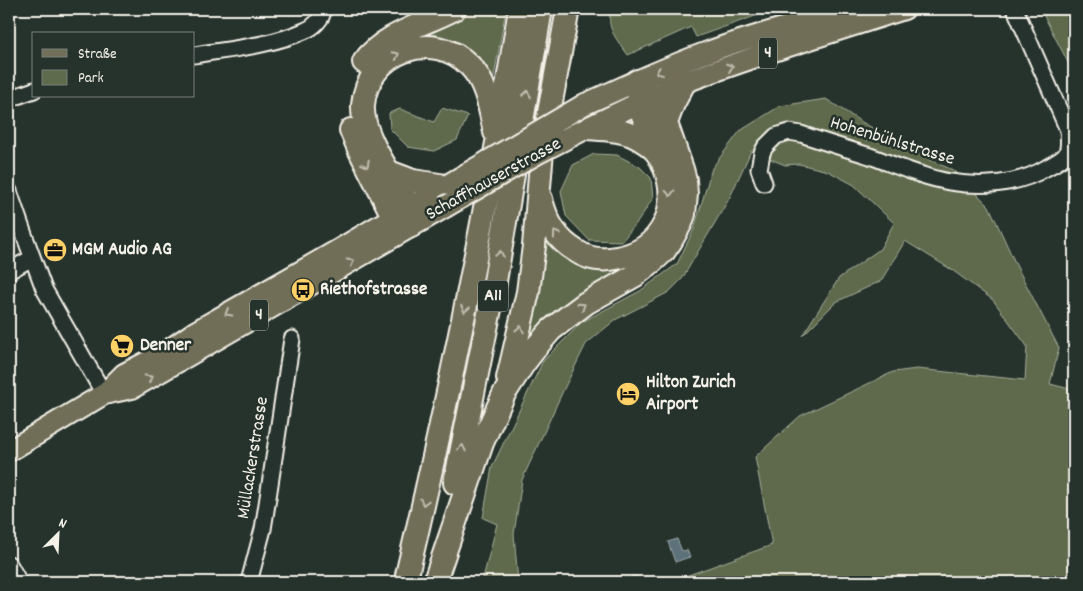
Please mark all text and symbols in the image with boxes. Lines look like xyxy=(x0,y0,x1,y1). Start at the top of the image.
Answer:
legend xyxy=(32,32,195,98)
road number: 4 xyxy=(759,38,777,68)
text: Straße xyxy=(78,44,117,66)
one-way arrow xyxy=(391,51,400,61)
one-way arrow xyxy=(725,63,733,73)
one-way arrow xyxy=(655,65,664,76)
text: Park xyxy=(78,68,104,90)
one-way arrow xyxy=(521,90,532,98)
street label: Hohenbühlstrasse xyxy=(826,110,958,174)
street label: Schaffhauserstrasse xyxy=(421,132,567,228)
one-way arrow xyxy=(360,159,370,168)
one-way arrow xyxy=(665,189,675,197)
one-way arrow xyxy=(553,230,562,240)
office icon: MGM Audio AG xyxy=(42,237,68,263)
place label: MGM Audio AG xyxy=(72,237,172,264)
one-way arrow xyxy=(495,250,505,259)
one-way arrow xyxy=(345,258,354,268)
bus stop icon: Riethofstrasse xyxy=(290,277,316,303)
place label: Riethofstrasse xyxy=(320,277,427,304)
road number: A11 xyxy=(478,280,508,312)
road number: 4 xyxy=(250,300,268,330)
one-way arrow xyxy=(577,303,586,312)
one-way arrow xyxy=(460,305,471,313)
one-way arrow xyxy=(225,307,234,317)
one-way arrow xyxy=(514,325,525,334)
supermarket icon: Denner xyxy=(109,333,135,359)
place label: Denner xyxy=(140,333,192,360)
place label: Hilton Zurich Airport xyxy=(646,370,736,419)
one-way arrow xyxy=(144,374,153,384)
hotel icon: Hilton Zurich Airport xyxy=(615,381,641,407)
street label: Müllackerstrasse xyxy=(231,395,277,521)
one-way arrow xyxy=(456,444,467,453)
one-way arrow xyxy=(419,498,430,507)
north arrow xyxy=(32,508,82,558)
text: N xyxy=(55,513,70,535)

